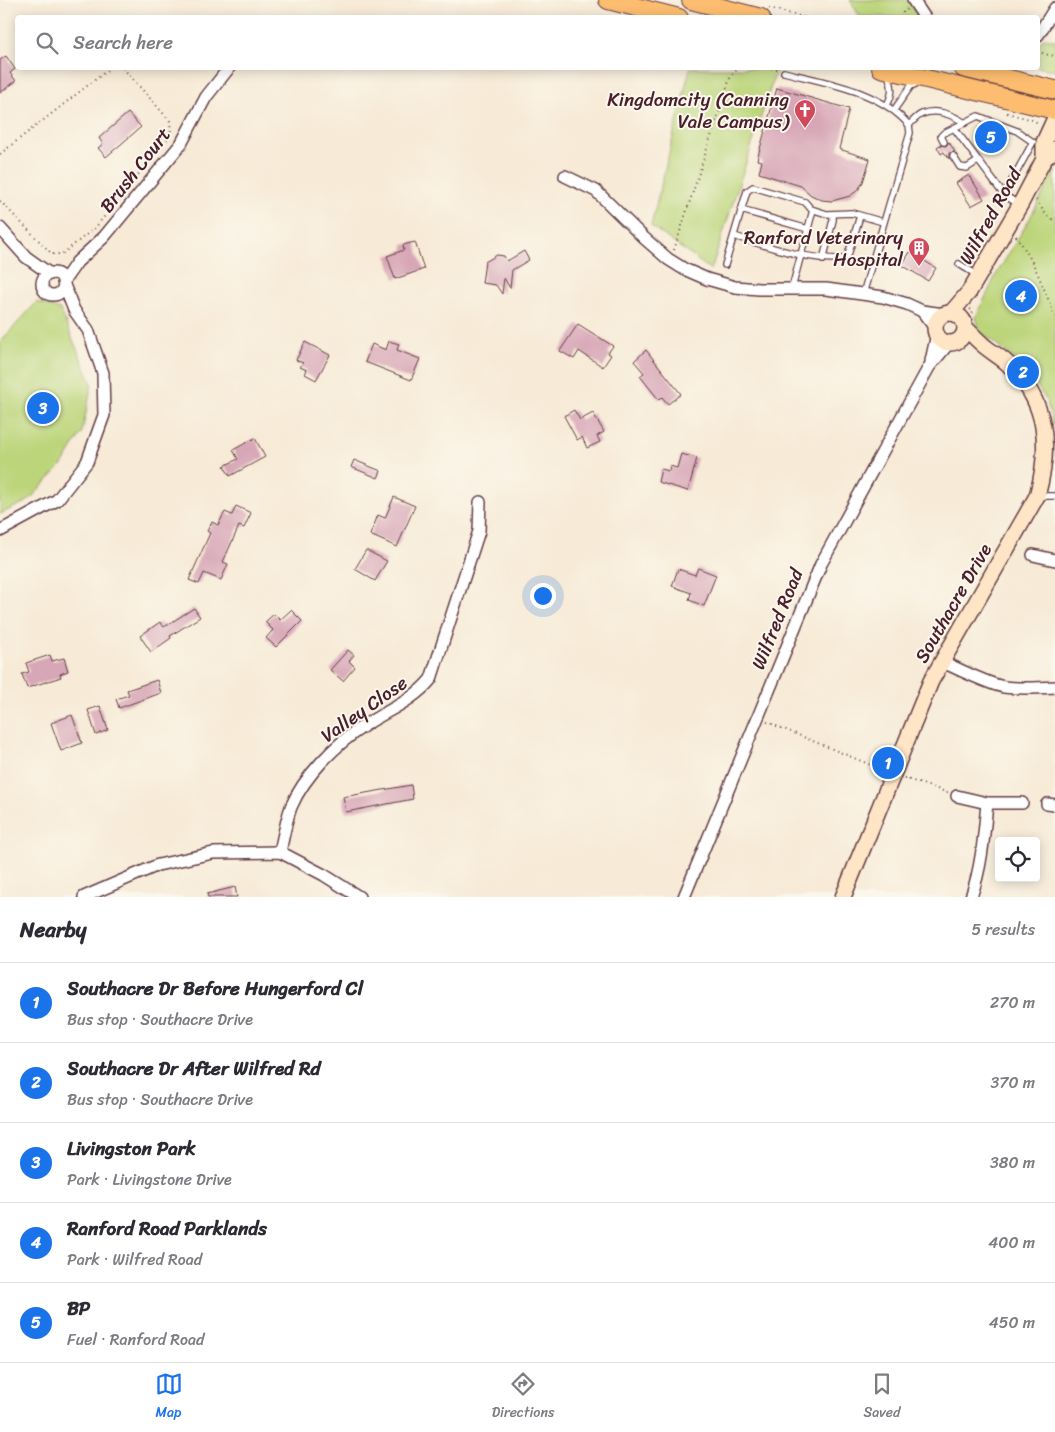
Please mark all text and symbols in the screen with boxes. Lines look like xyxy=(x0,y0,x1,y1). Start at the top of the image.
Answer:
search box xyxy=(15,15,1040,70)
text: Search here xyxy=(73,26,173,59)
icon: search xyxy=(33,29,61,57)
place label: Kingdomcity (Canning Vale Campus) xyxy=(607,83,790,138)
church icon: Kingdomcity (Canning Vale Campus) xyxy=(793,98,817,129)
pin: 5 xyxy=(975,118,1007,156)
street label: Brush Court xyxy=(91,120,179,220)
street label: Wilfred Road xyxy=(950,161,1031,271)
place label: Ranford Veterinary Hospital xyxy=(744,221,904,276)
building icon: Ranford Veterinary Hospital xyxy=(907,236,931,267)
pin: 4 xyxy=(1005,277,1037,315)
pin: 2 xyxy=(1007,353,1039,391)
pin: 3 xyxy=(27,389,59,427)
street label: Southacre Drive xyxy=(905,537,1001,669)
street label: Wilfred Road xyxy=(742,563,813,675)
your location xyxy=(530,583,556,609)
street label: Valley Close xyxy=(314,667,415,751)
pin: 1 xyxy=(872,744,904,782)
map controls xyxy=(995,837,1040,882)
button: locate xyxy=(995,837,1040,882)
text: Nearby xyxy=(20,911,86,949)
text: 5 results xyxy=(971,915,1035,944)
text: Southacre Dr Before Hungerford Cl xyxy=(67,972,363,1005)
text: 1 xyxy=(33,988,39,1017)
text: 270 m xyxy=(990,988,1035,1017)
text: Bus stop · Southacre Drive xyxy=(67,1005,253,1034)
text: Southacre Dr After Wilfred Rd xyxy=(67,1052,321,1085)
text: 2 xyxy=(31,1068,41,1097)
text: 370 m xyxy=(991,1068,1035,1097)
text: Bus stop · Southacre Drive xyxy=(67,1085,253,1114)
text: Livingston Park xyxy=(67,1132,196,1165)
text: 3 xyxy=(32,1148,40,1177)
text: 380 m xyxy=(990,1148,1035,1177)
text: Park · Livingstone Drive xyxy=(67,1165,232,1194)
text: Ranford Road Parklands xyxy=(67,1212,267,1245)
text: 4 xyxy=(31,1228,41,1257)
text: 400 m xyxy=(988,1228,1035,1257)
text: Park · Wilfred Road xyxy=(67,1245,202,1274)
text: BP xyxy=(67,1292,90,1325)
text: 5 xyxy=(31,1308,41,1337)
text: 450 m xyxy=(989,1308,1035,1337)
text: Fuel · Ranford Road xyxy=(67,1325,204,1354)
tab: Map xyxy=(155,1370,183,1425)
tab: Directions xyxy=(492,1370,554,1425)
tab: Saved xyxy=(864,1370,900,1425)

